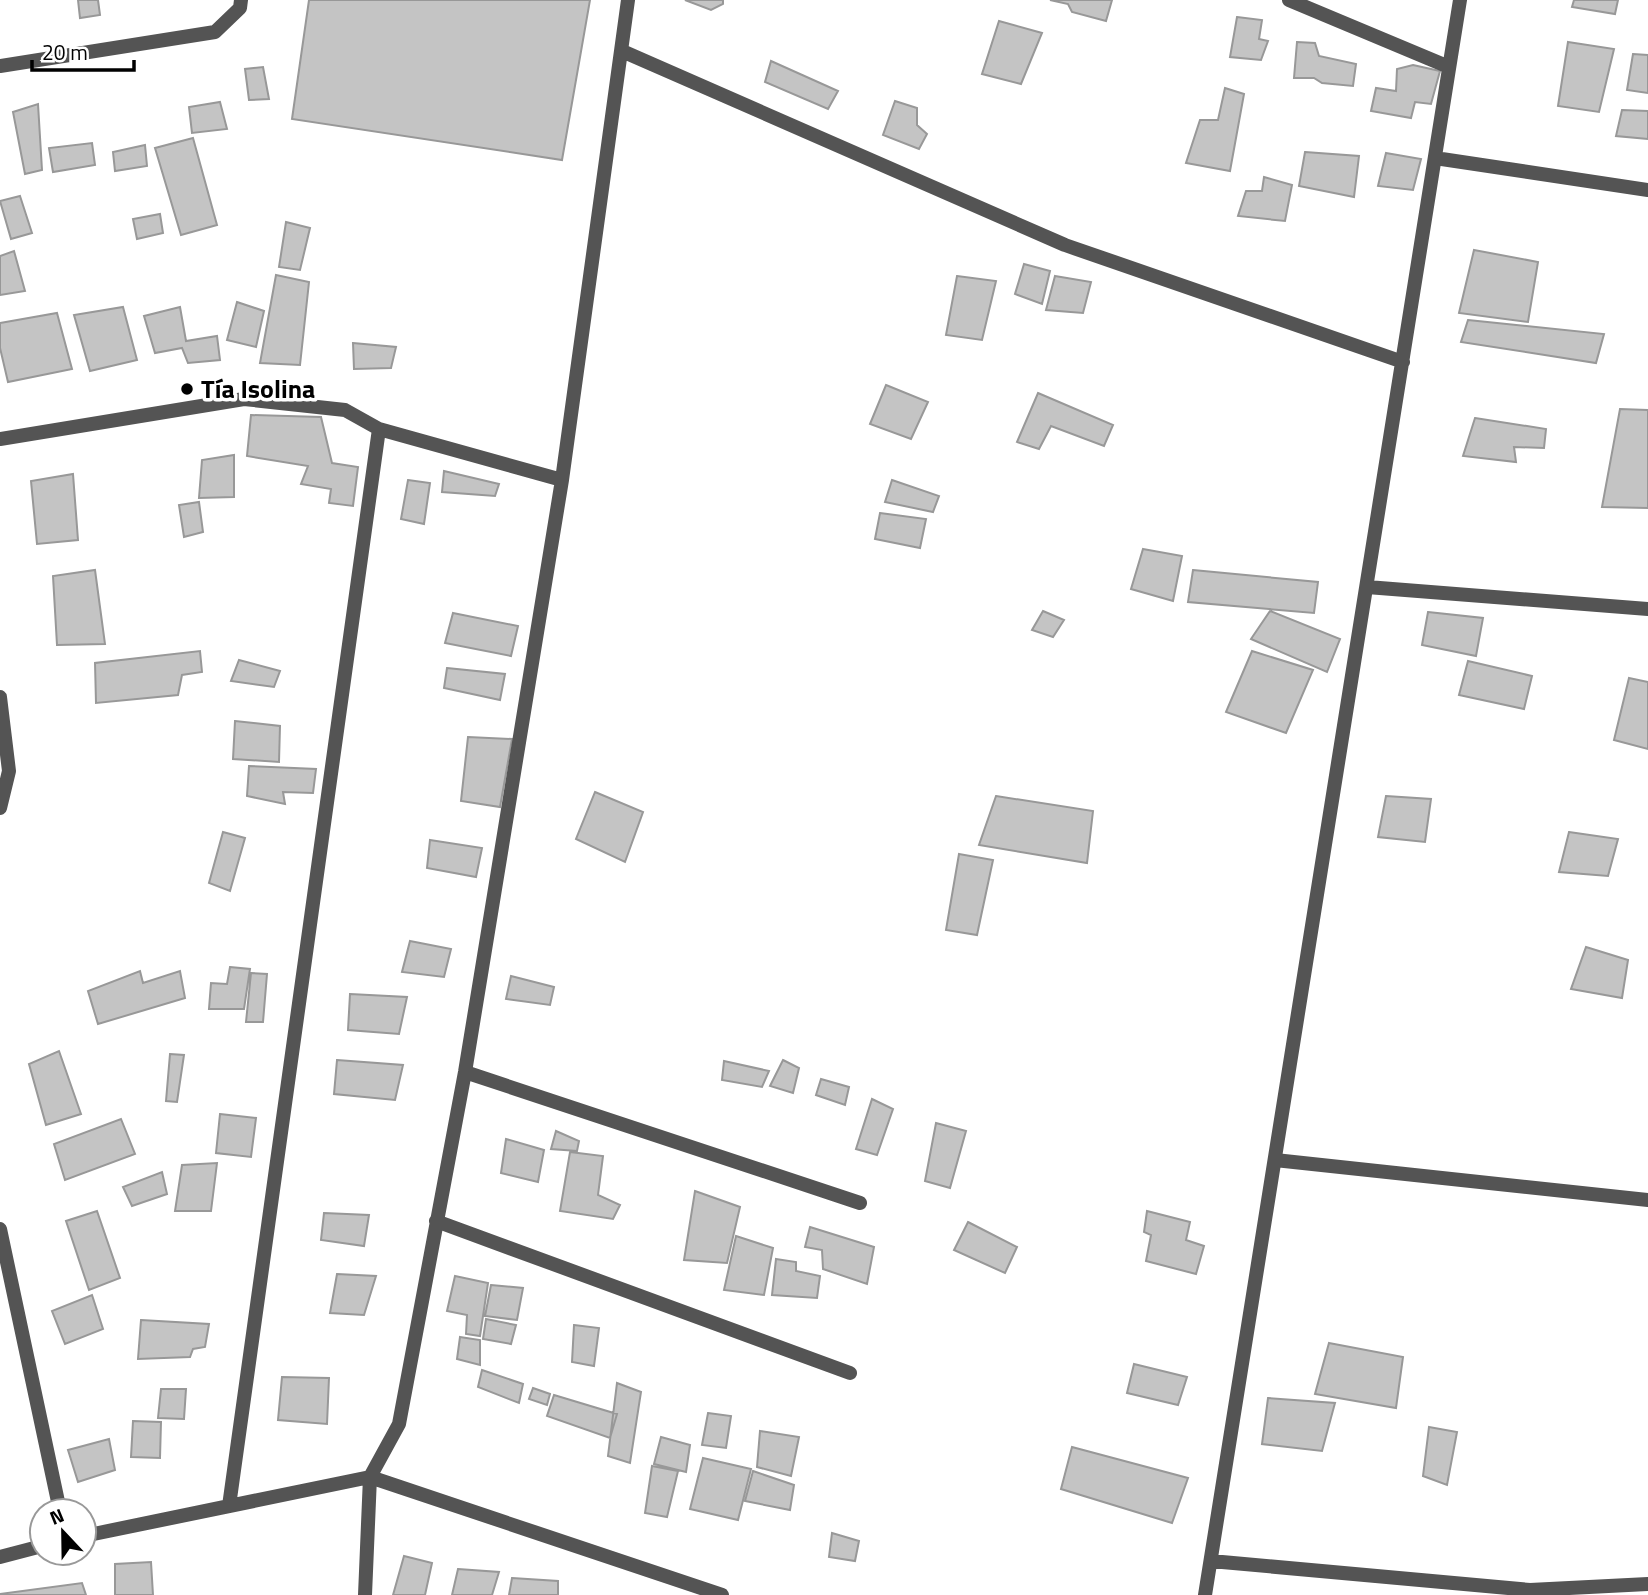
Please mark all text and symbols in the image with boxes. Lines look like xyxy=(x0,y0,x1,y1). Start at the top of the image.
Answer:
scale bar xyxy=(32,28,133,72)
text: 20 m xyxy=(42,36,88,68)
place label: Tía Isolina xyxy=(201,369,315,408)
marker: Tía Isolina xyxy=(179,381,195,397)
north arrow xyxy=(28,1497,98,1567)
text: N xyxy=(45,1500,68,1532)

